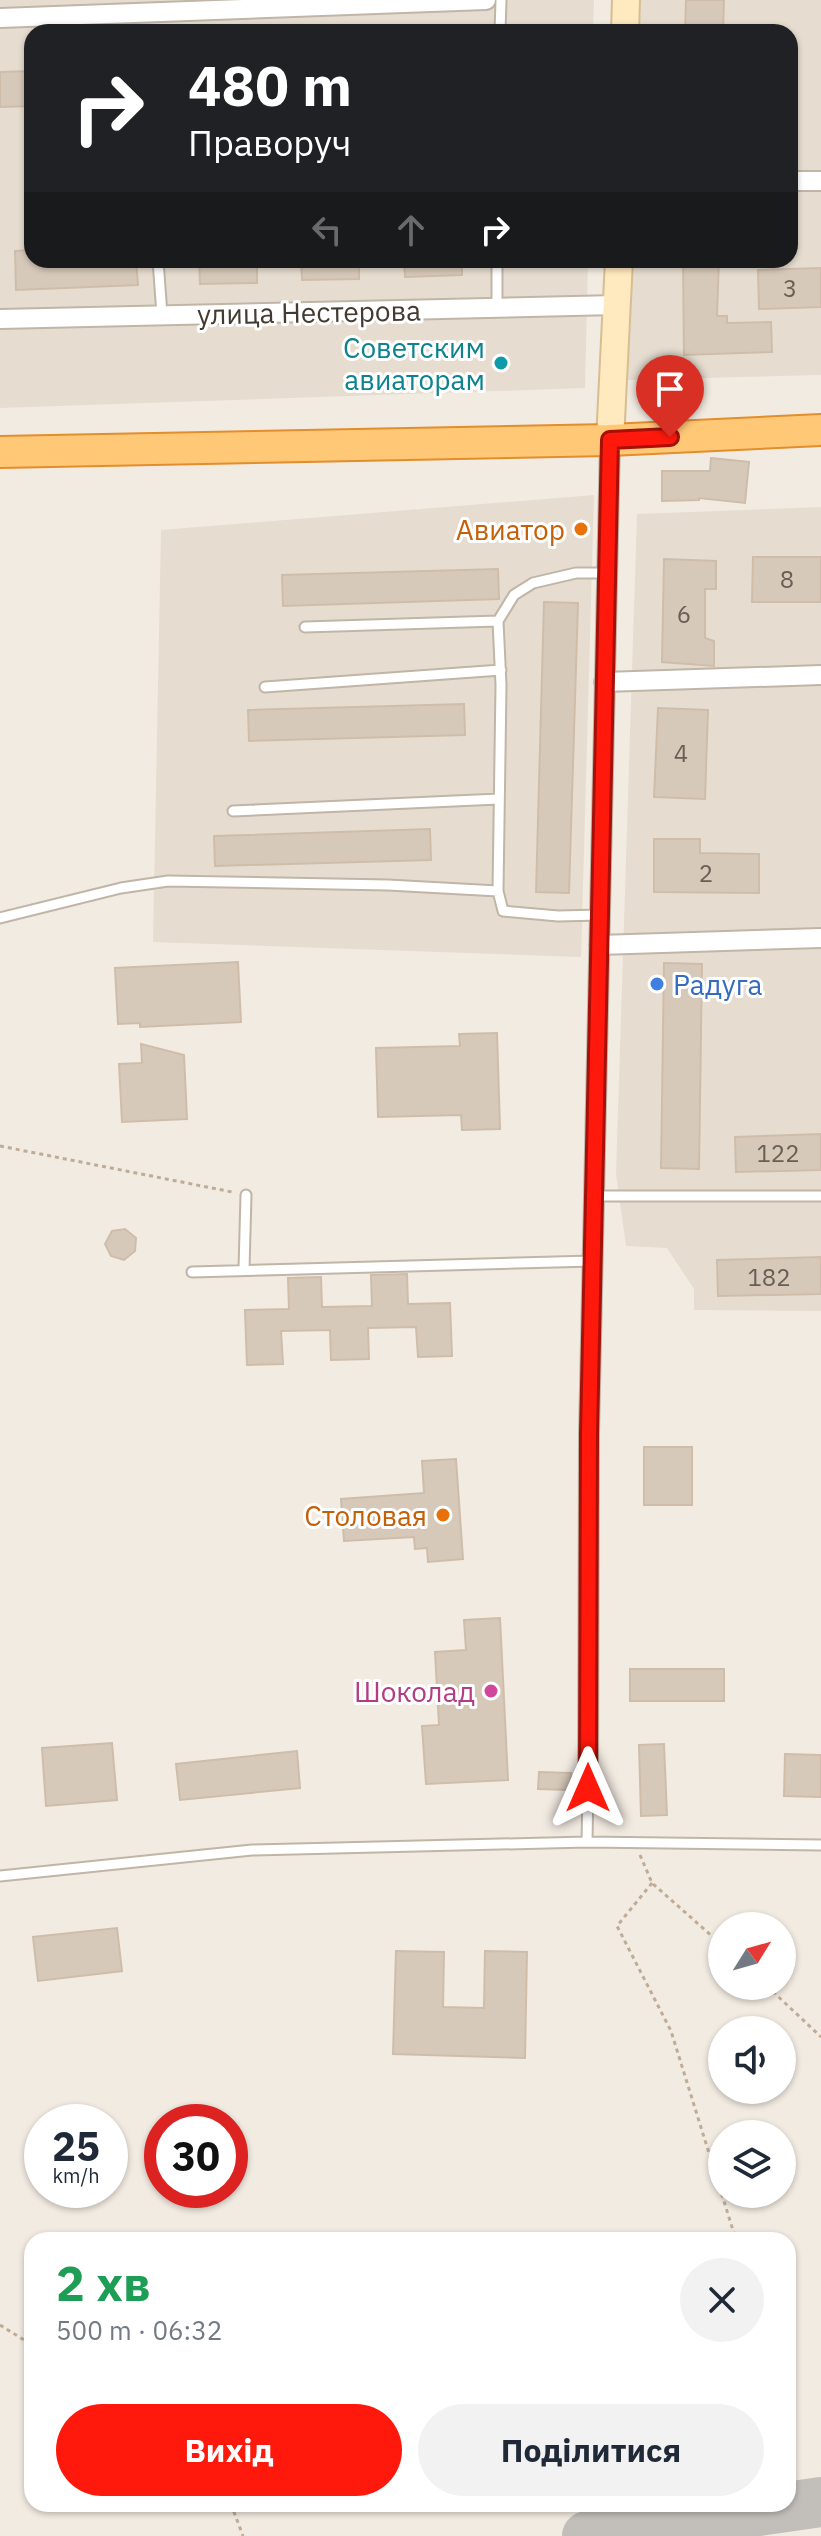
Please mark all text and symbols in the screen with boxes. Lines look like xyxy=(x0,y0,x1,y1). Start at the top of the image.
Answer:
text: 480 m xyxy=(188,49,352,121)
icon: right xyxy=(56,56,160,160)
text: Праворуч xyxy=(188,119,351,166)
icon: left xyxy=(305,208,349,252)
icon: ahead xyxy=(389,208,433,252)
icon: right xyxy=(473,208,517,252)
house number: 3 xyxy=(783,272,797,304)
street label: улица Нестерова xyxy=(197,292,421,332)
place label: Советским авиаторам xyxy=(343,329,485,398)
marker: Советским авиаторам xyxy=(492,354,510,372)
pin xyxy=(636,355,704,437)
icon: arrive xyxy=(648,367,692,411)
place label: Авиатор xyxy=(456,511,565,548)
marker: Авиатор xyxy=(572,520,590,538)
house number: 8 xyxy=(780,563,794,595)
house number: 6 xyxy=(677,598,691,630)
house number: 4 xyxy=(674,737,688,769)
house number: 2 xyxy=(699,857,713,889)
place label: Радуга xyxy=(673,966,763,1003)
marker: Радуга xyxy=(648,975,666,993)
house number: 122 xyxy=(756,1137,800,1169)
house number: 182 xyxy=(747,1261,791,1293)
place label: Столовая xyxy=(304,1497,427,1534)
marker: Столовая xyxy=(434,1506,452,1524)
place label: Шоколад xyxy=(354,1673,475,1710)
marker: Шоколад xyxy=(482,1682,500,1700)
position arrow xyxy=(546,1746,630,1830)
north arrow xyxy=(708,1912,796,2000)
map controls xyxy=(708,1912,796,2208)
button: sound xyxy=(708,2016,796,2104)
speed limit sign: 30 xyxy=(144,2104,248,2208)
text: 25 xyxy=(52,2120,100,2172)
button: layers xyxy=(708,2120,796,2208)
text: km/h xyxy=(52,2162,100,2189)
text: 2 хв xyxy=(56,2252,151,2314)
button: close xyxy=(680,2258,764,2342)
text: 500 m · 06:32 xyxy=(56,2313,222,2347)
button: Вихід xyxy=(56,2404,402,2496)
button: Поділитися xyxy=(418,2404,764,2496)

